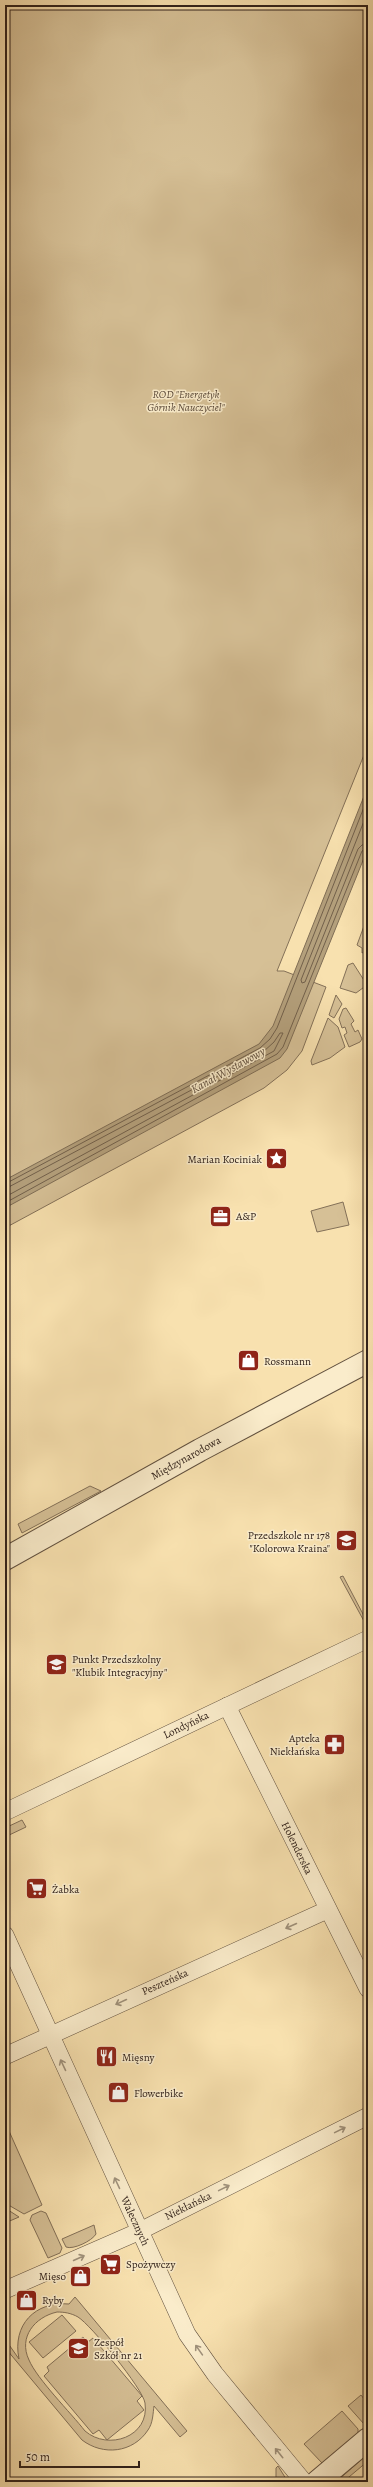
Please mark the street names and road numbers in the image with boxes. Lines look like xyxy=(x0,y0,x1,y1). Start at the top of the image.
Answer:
street label: Międzynarodowa xyxy=(148,1432,224,1483)
street label: Londyńska xyxy=(161,1707,212,1742)
street label: Holenderska xyxy=(278,1819,317,1878)
street label: Peszteńska xyxy=(139,1965,191,1999)
street label: Niekłańska xyxy=(162,2188,215,2224)
street label: Walecznych xyxy=(117,2193,153,2248)

